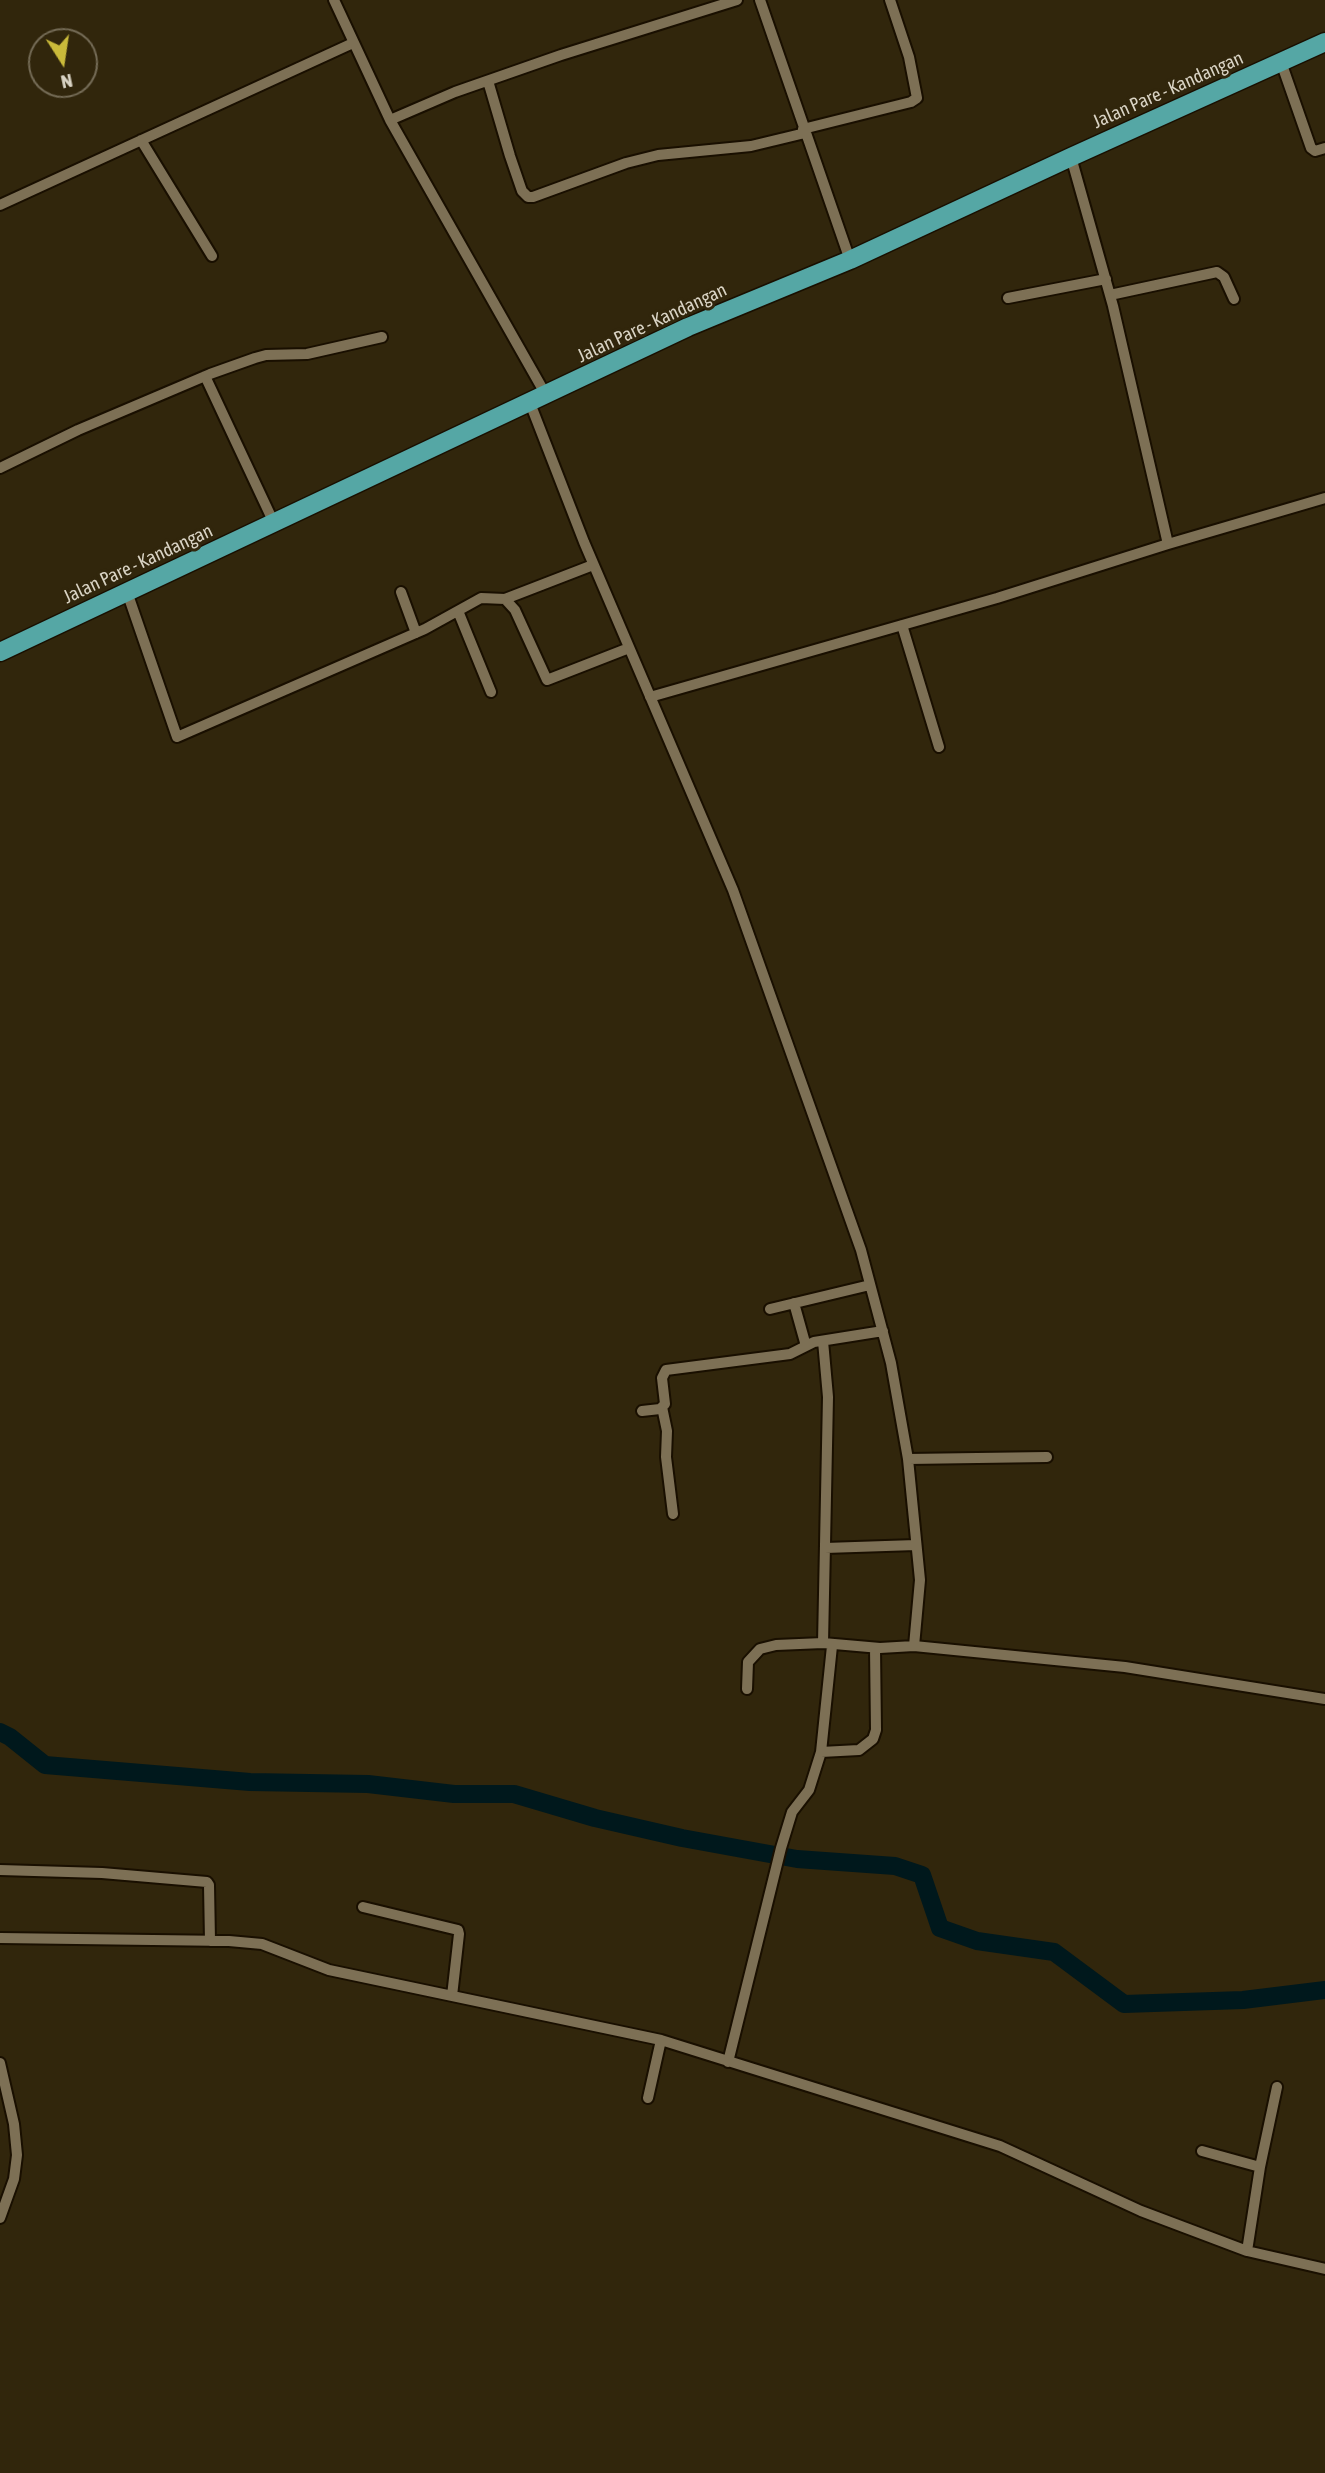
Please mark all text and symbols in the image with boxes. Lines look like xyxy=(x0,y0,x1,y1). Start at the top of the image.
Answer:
north arrow xyxy=(28,28,98,98)
street label: Jalan Pare - Kandangan xyxy=(1089,47,1247,133)
text: N xyxy=(59,70,75,94)
street label: Jalan Pare - Kandangan xyxy=(574,278,730,368)
street label: Jalan Pare - Kandangan xyxy=(60,519,216,609)

